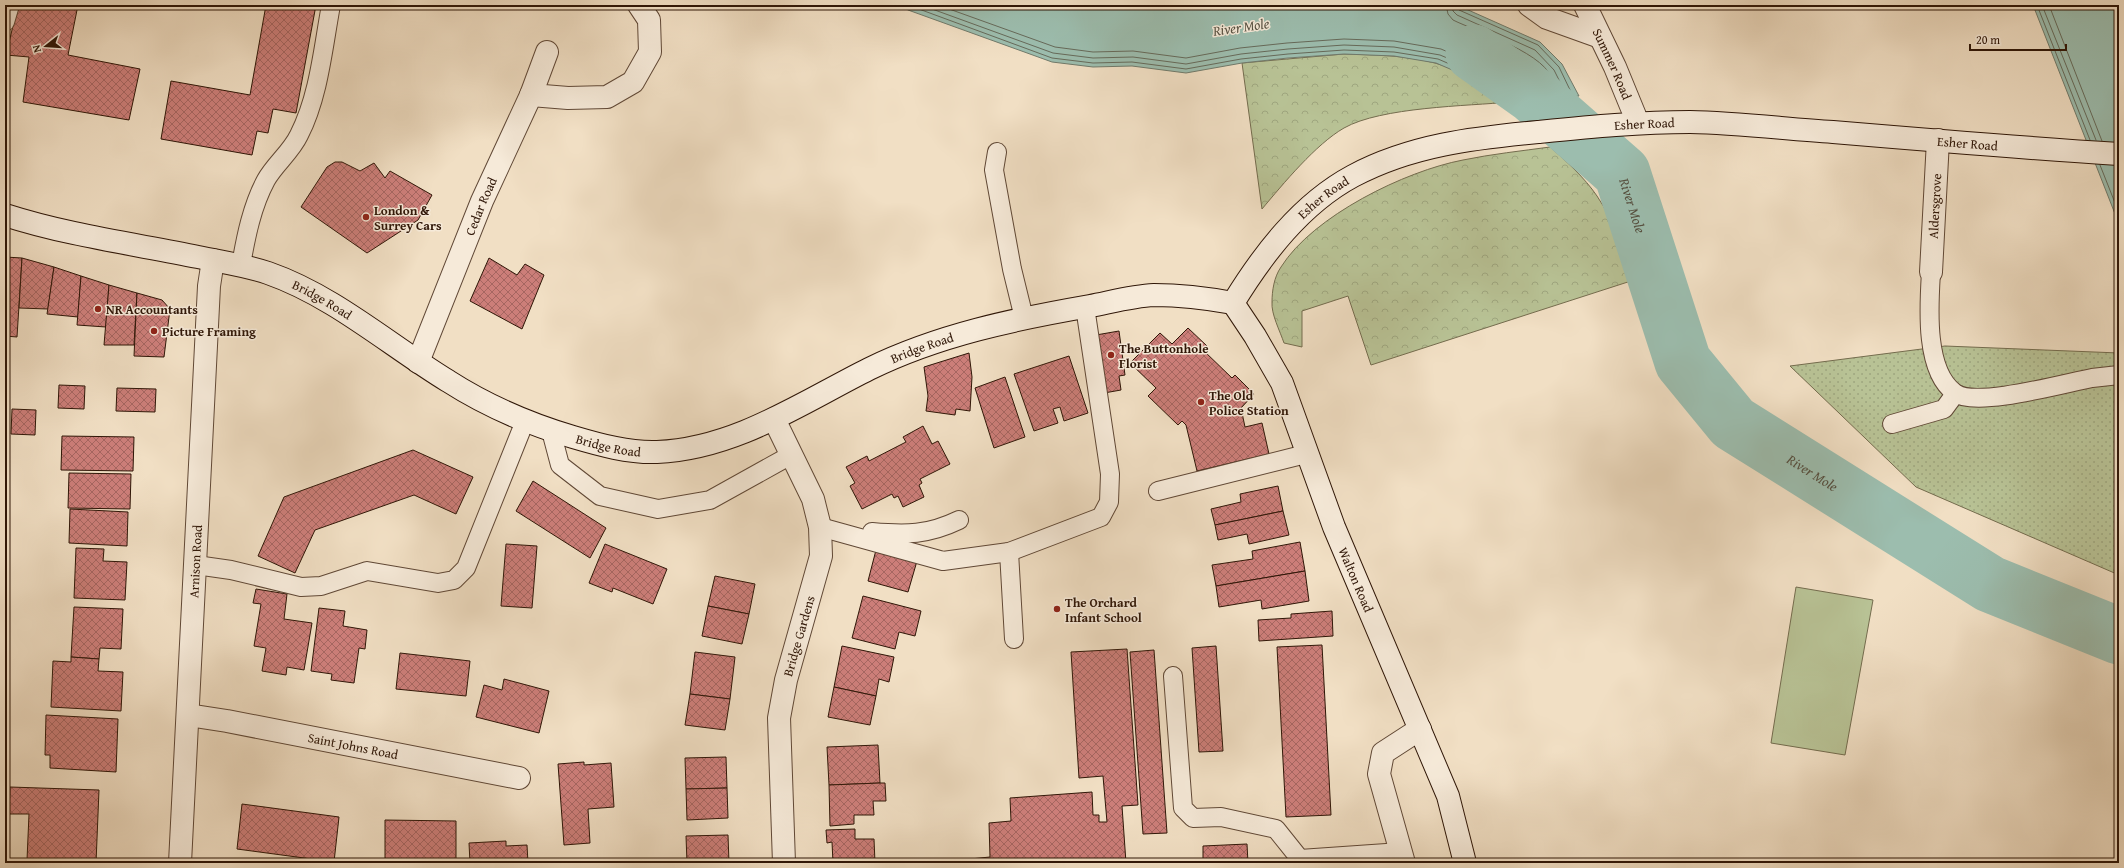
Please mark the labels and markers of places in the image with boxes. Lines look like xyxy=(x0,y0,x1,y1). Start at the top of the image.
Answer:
place label: London & Surrey Cars xyxy=(374,201,442,235)
marker: London & Surrey Cars xyxy=(361,212,371,222)
place label: NR Accountants xyxy=(106,300,198,319)
marker: NR Accountants xyxy=(93,304,103,314)
place label: Picture Framing xyxy=(162,322,256,341)
marker: Picture Framing xyxy=(149,326,159,336)
place label: The Buttonhole Florist xyxy=(1119,339,1209,373)
marker: The Buttonhole Florist xyxy=(1106,350,1116,360)
place label: The Old Police Station xyxy=(1209,386,1289,420)
marker: The Old Police Station xyxy=(1196,397,1206,407)
place label: The Orchard Infant School xyxy=(1065,593,1142,627)
marker: The Orchard Infant School xyxy=(1052,604,1062,614)

